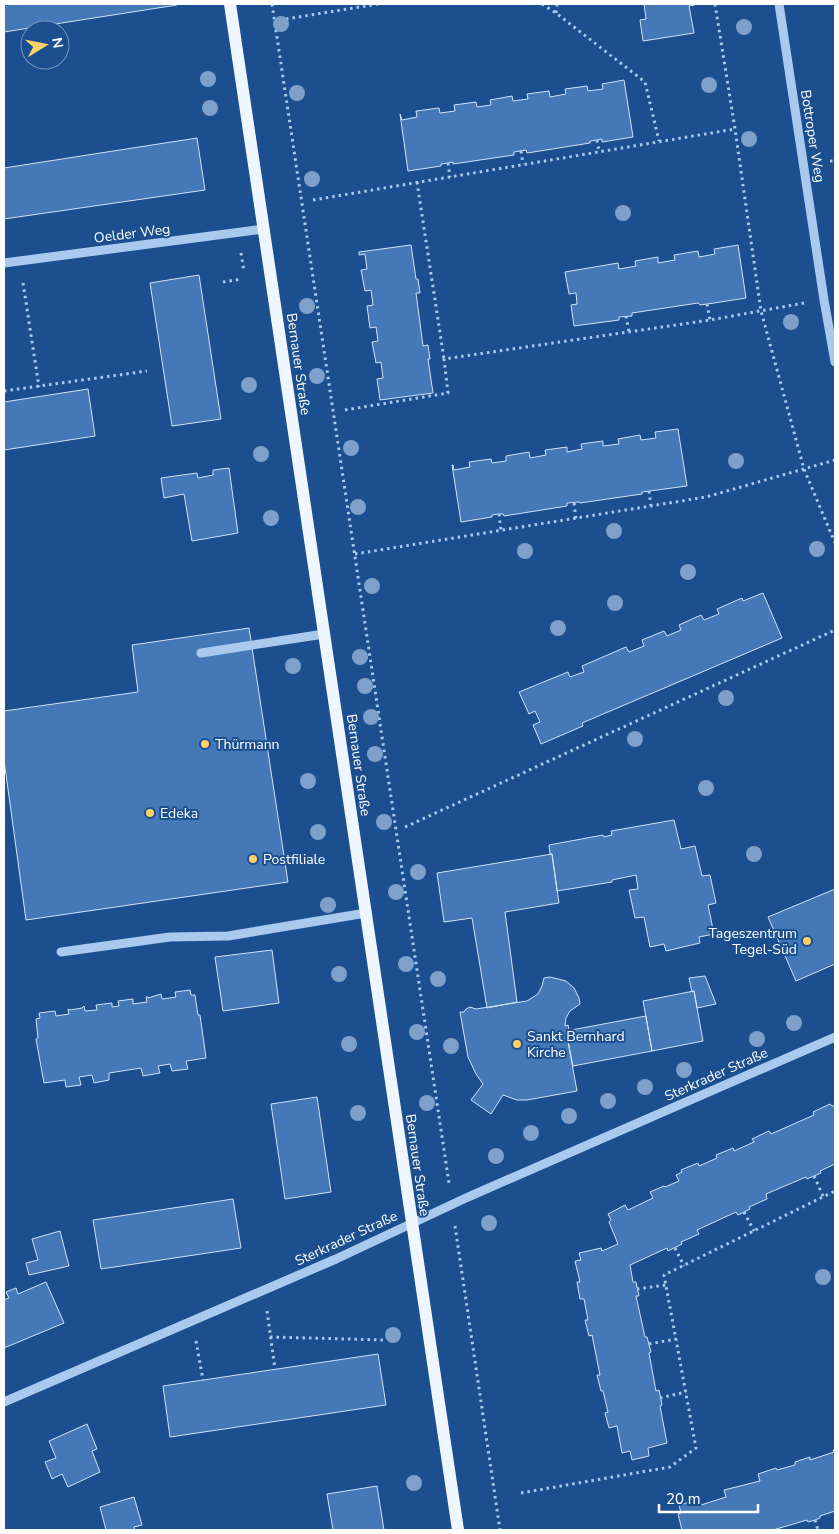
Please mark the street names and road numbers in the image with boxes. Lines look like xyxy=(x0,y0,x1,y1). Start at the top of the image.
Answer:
street label: Bottroper Weg xyxy=(796,88,829,184)
street label: Oelder Weg xyxy=(93,219,171,248)
street label: Bernauer Straße xyxy=(282,312,315,416)
street label: Bernauer Straße xyxy=(342,713,375,817)
street label: Sterkrader Straße xyxy=(661,1043,771,1106)
street label: Bernauer Straße xyxy=(401,1113,434,1217)
street label: Sterkrader Straße xyxy=(292,1206,401,1271)

